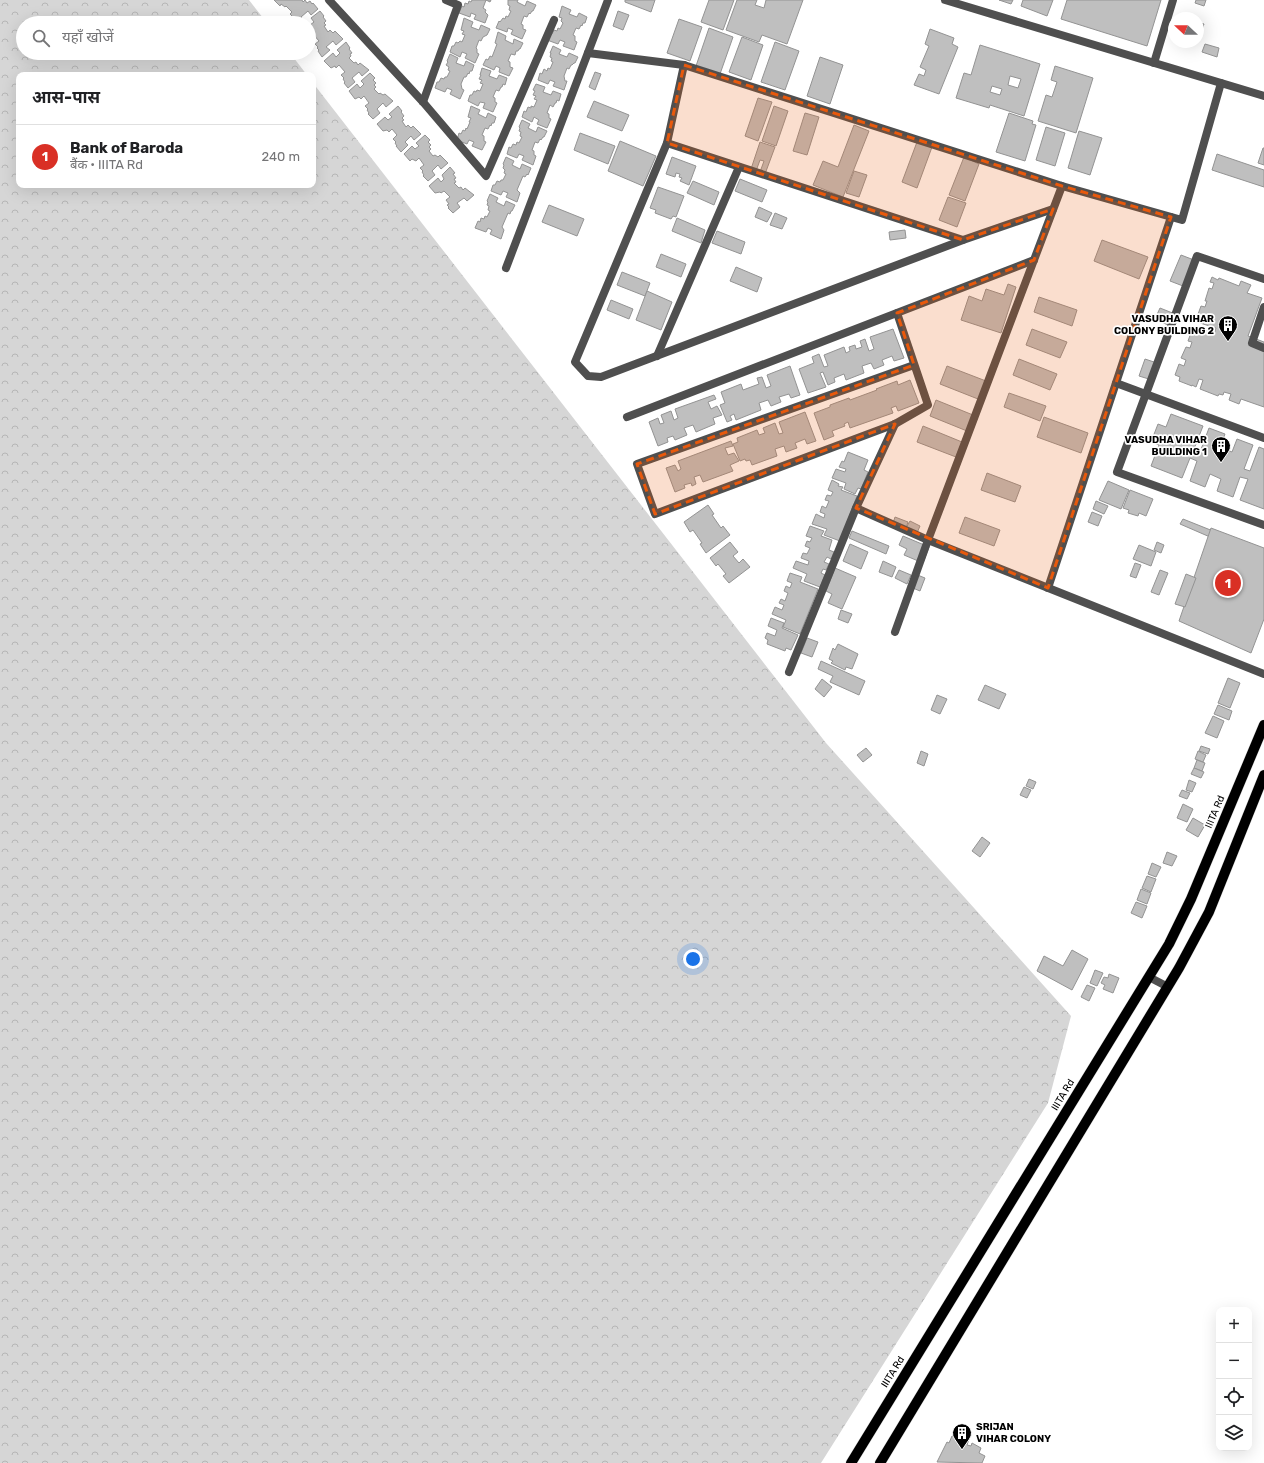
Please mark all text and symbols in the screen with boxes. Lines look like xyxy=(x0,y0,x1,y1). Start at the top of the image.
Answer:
north arrow xyxy=(1168,12,1204,48)
search box xyxy=(16,16,316,60)
icon: search xyxy=(30,27,52,49)
text: यहाँ खोजें xyxy=(62,28,114,46)
text: आस-पास xyxy=(32,87,100,107)
text: Bank of Baroda xyxy=(70,139,183,157)
text: 1 xyxy=(42,149,48,164)
text: 240 m xyxy=(261,149,300,164)
text: बैंक · IIITA Rd xyxy=(70,157,143,172)
place label: VASUDHA VIHAR COLONY BUILDING 2 xyxy=(1114,313,1214,337)
building icon: VASUDHA VIHAR COLONY BUILDING 2 xyxy=(1217,314,1239,342)
place label: VASUDHA VIHAR BUILDING 1 xyxy=(1125,434,1207,458)
building icon: VASUDHA VIHAR BUILDING 1 xyxy=(1210,435,1232,463)
pin: 1 xyxy=(1215,568,1241,598)
street label: IIITA Rd xyxy=(1203,794,1227,830)
your location xyxy=(683,949,703,969)
street label: IIITA Rd xyxy=(1049,1077,1077,1113)
map controls xyxy=(1216,1307,1252,1451)
button: + xyxy=(1216,1307,1252,1343)
button: − xyxy=(1216,1343,1252,1379)
street label: IIITA Rd xyxy=(879,1354,907,1390)
button: locate xyxy=(1216,1379,1252,1415)
button: layers xyxy=(1216,1415,1252,1451)
place label: SRIJAN VIHAR COLONY xyxy=(976,1421,1051,1445)
building icon: SRIJAN VIHAR COLONY xyxy=(951,1422,973,1450)

